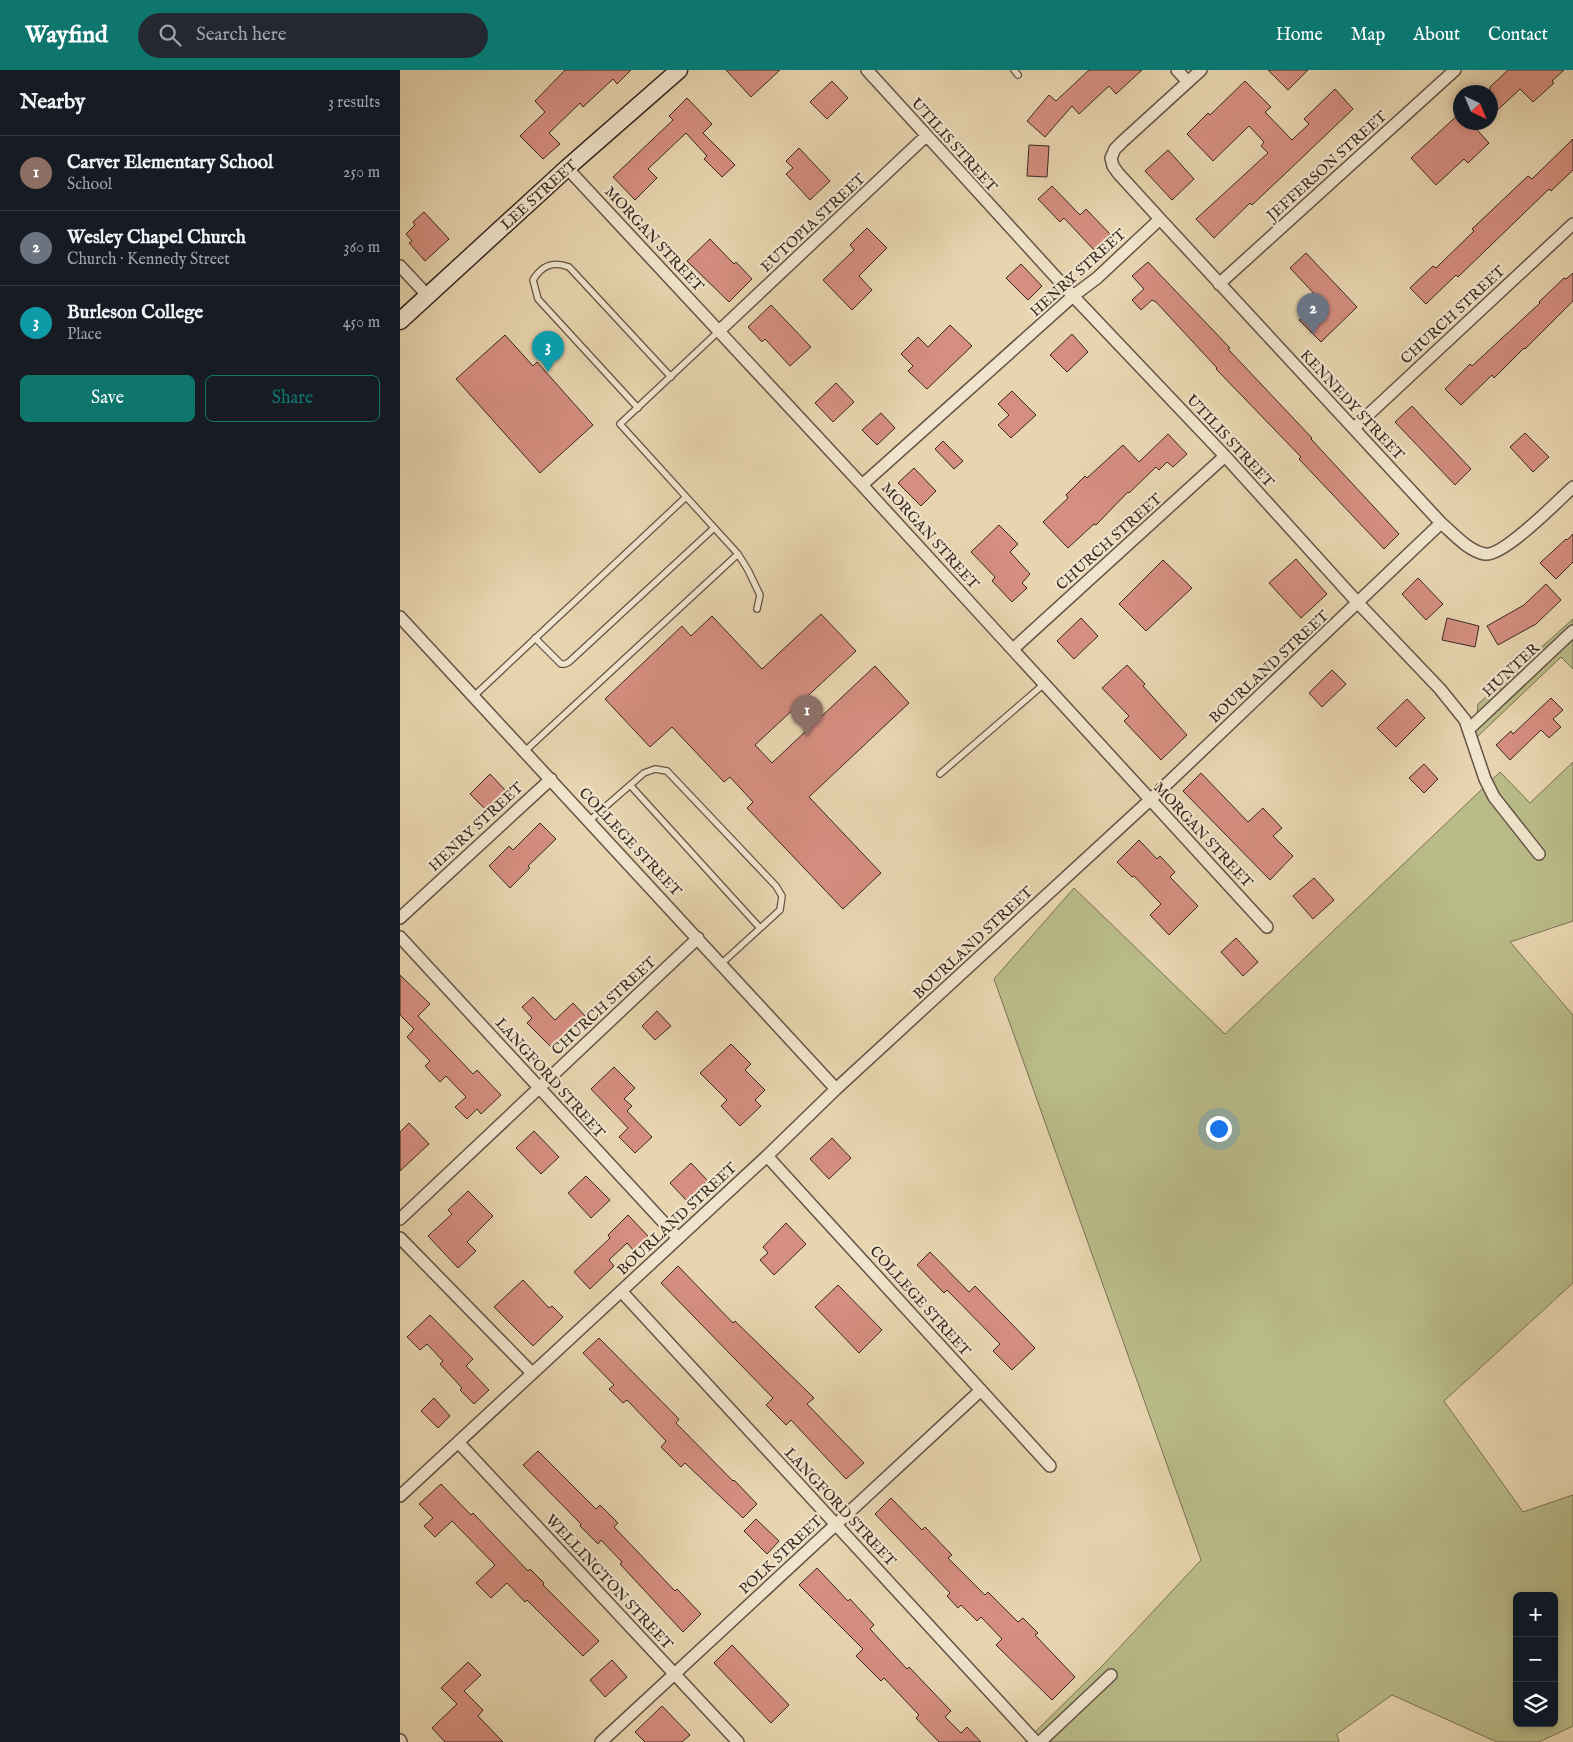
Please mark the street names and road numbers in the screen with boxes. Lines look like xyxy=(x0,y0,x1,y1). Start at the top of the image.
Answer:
street label: UTILIS STREET xyxy=(907,94,1001,196)
street label: JEFFERSON STREET xyxy=(1262,107,1391,226)
street label: LEE STREET xyxy=(497,156,581,234)
street label: EUTOPIA STREET xyxy=(757,169,869,276)
street label: MORGAN STREET xyxy=(600,182,708,296)
street label: HENRY STREET xyxy=(1026,225,1130,321)
street label: CHURCH STREET xyxy=(1397,262,1509,368)
street label: KENNEDY STREET xyxy=(1296,346,1408,464)
street label: UTILIS STREET xyxy=(1182,391,1278,491)
street label: MORGAN STREET xyxy=(877,479,983,593)
street label: CHURCH STREET xyxy=(1052,489,1166,595)
street label: BOURLAND STREET xyxy=(1205,606,1333,727)
street label: HUNTER xyxy=(1478,638,1544,701)
street label: HENRY STREET xyxy=(425,778,527,876)
street label: MORGAN STREET xyxy=(1149,778,1257,892)
street label: COLLEGE STREET xyxy=(575,784,685,900)
street label: BOURLAND STREET xyxy=(909,882,1037,1003)
street label: CHURCH STREET xyxy=(548,953,660,1059)
street label: LANGFORD STREET xyxy=(491,1014,609,1142)
street label: BOURLAND STREET xyxy=(613,1158,741,1279)
street label: COLLEGE STREET xyxy=(865,1242,975,1360)
street label: LANGFORD STREET xyxy=(780,1444,900,1570)
street label: WELLINGTON STREET xyxy=(541,1510,677,1654)
street label: POLK STREET xyxy=(735,1511,827,1599)

